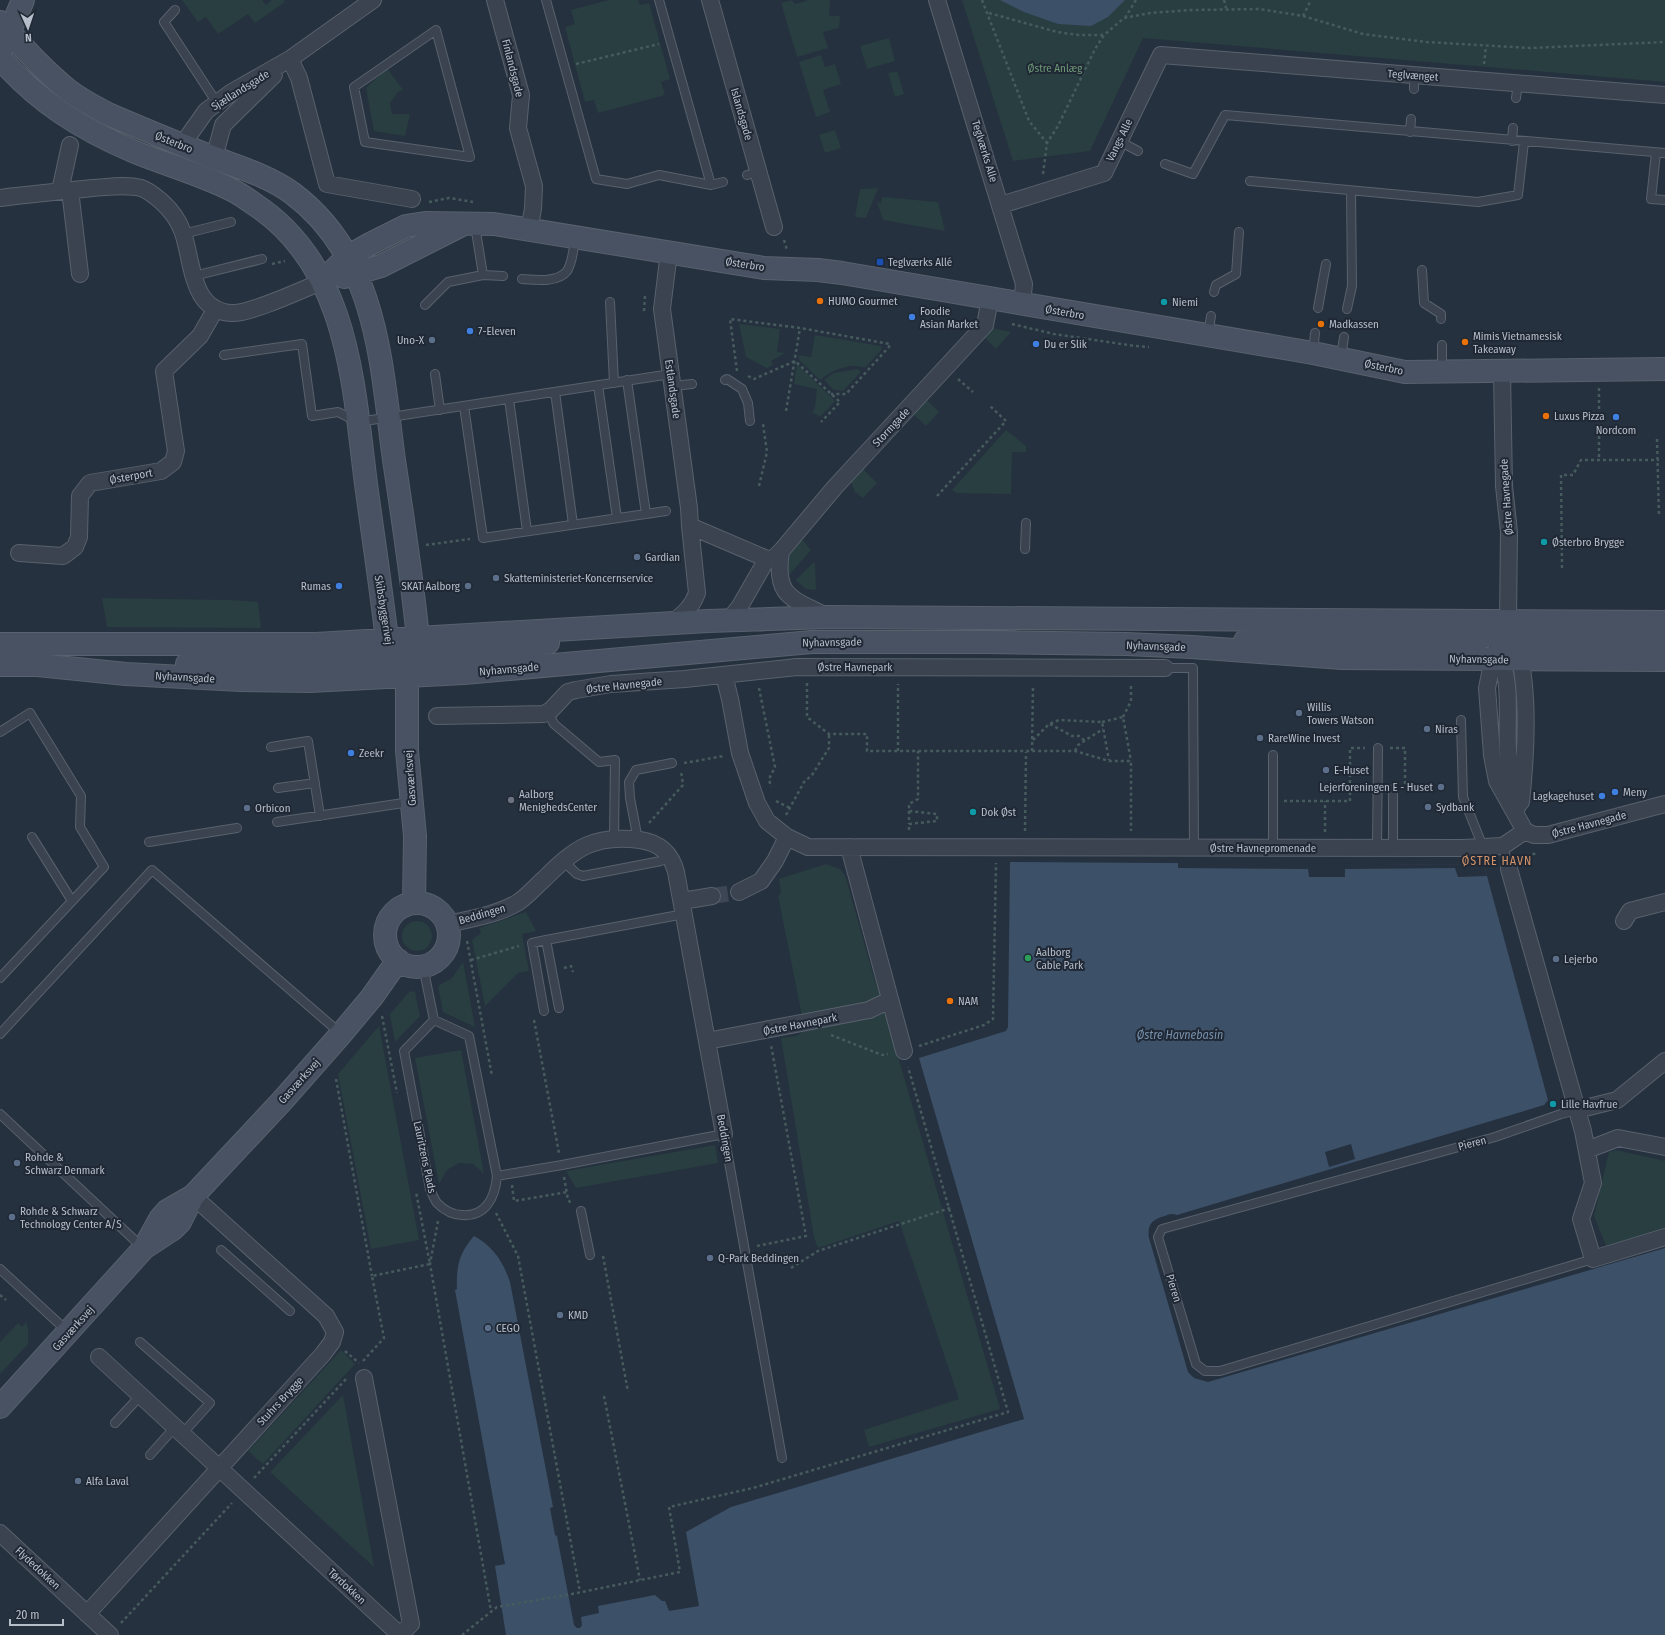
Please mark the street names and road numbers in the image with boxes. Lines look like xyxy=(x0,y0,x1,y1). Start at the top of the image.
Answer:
street label: Finlandsgade xyxy=(499,38,526,98)
street label: Sjællandsgade xyxy=(209,67,272,113)
street label: Teglvænget xyxy=(1387,67,1439,84)
street label: Islandsgade xyxy=(728,86,755,142)
street label: Vangs Alle xyxy=(1104,117,1135,164)
street label: Teglværks Alle xyxy=(969,119,1000,184)
street label: Østerbro xyxy=(153,129,195,156)
street label: Østerbro xyxy=(724,255,766,274)
street label: Østerbro xyxy=(1044,303,1086,322)
street label: Østerbro xyxy=(1363,357,1405,378)
street label: Estlandsgade xyxy=(662,359,683,419)
street label: Stormgade xyxy=(870,405,913,450)
street label: Østre Havnegade xyxy=(1497,458,1516,536)
street label: Østerport xyxy=(109,466,154,487)
street label: Skibsbyggerivej xyxy=(372,575,395,646)
street label: Nyhavnsgade xyxy=(802,635,862,650)
street label: Nyhavnsgade xyxy=(1126,639,1186,654)
street label: Nyhavnsgade xyxy=(1449,652,1509,667)
street label: Nyhavnsgade xyxy=(479,660,539,679)
street label: Østre Havnepark xyxy=(818,661,893,674)
street label: Nyhavnsgade xyxy=(155,669,215,686)
street label: Østre Havnegade xyxy=(585,675,663,696)
street label: Gasværksvej xyxy=(402,749,419,806)
street label: Østre Havnegade xyxy=(1551,808,1628,841)
street label: Østre Havnepromenade xyxy=(1210,842,1316,855)
street label: Beddingen xyxy=(457,902,507,927)
street label: Østre Havnepark xyxy=(762,1011,839,1038)
street label: Gasværksvej xyxy=(276,1056,323,1106)
street label: Beddingen xyxy=(714,1113,735,1163)
street label: Lauritzens Plads xyxy=(411,1120,439,1195)
street label: Pieren xyxy=(1457,1133,1488,1153)
street label: Pieren xyxy=(1163,1273,1184,1304)
street label: Gasværksvej xyxy=(50,1303,97,1353)
street label: Stuhrs Brygge xyxy=(254,1374,306,1428)
street label: Flydedokken xyxy=(12,1544,63,1592)
street label: Tørdokken xyxy=(325,1566,368,1607)

